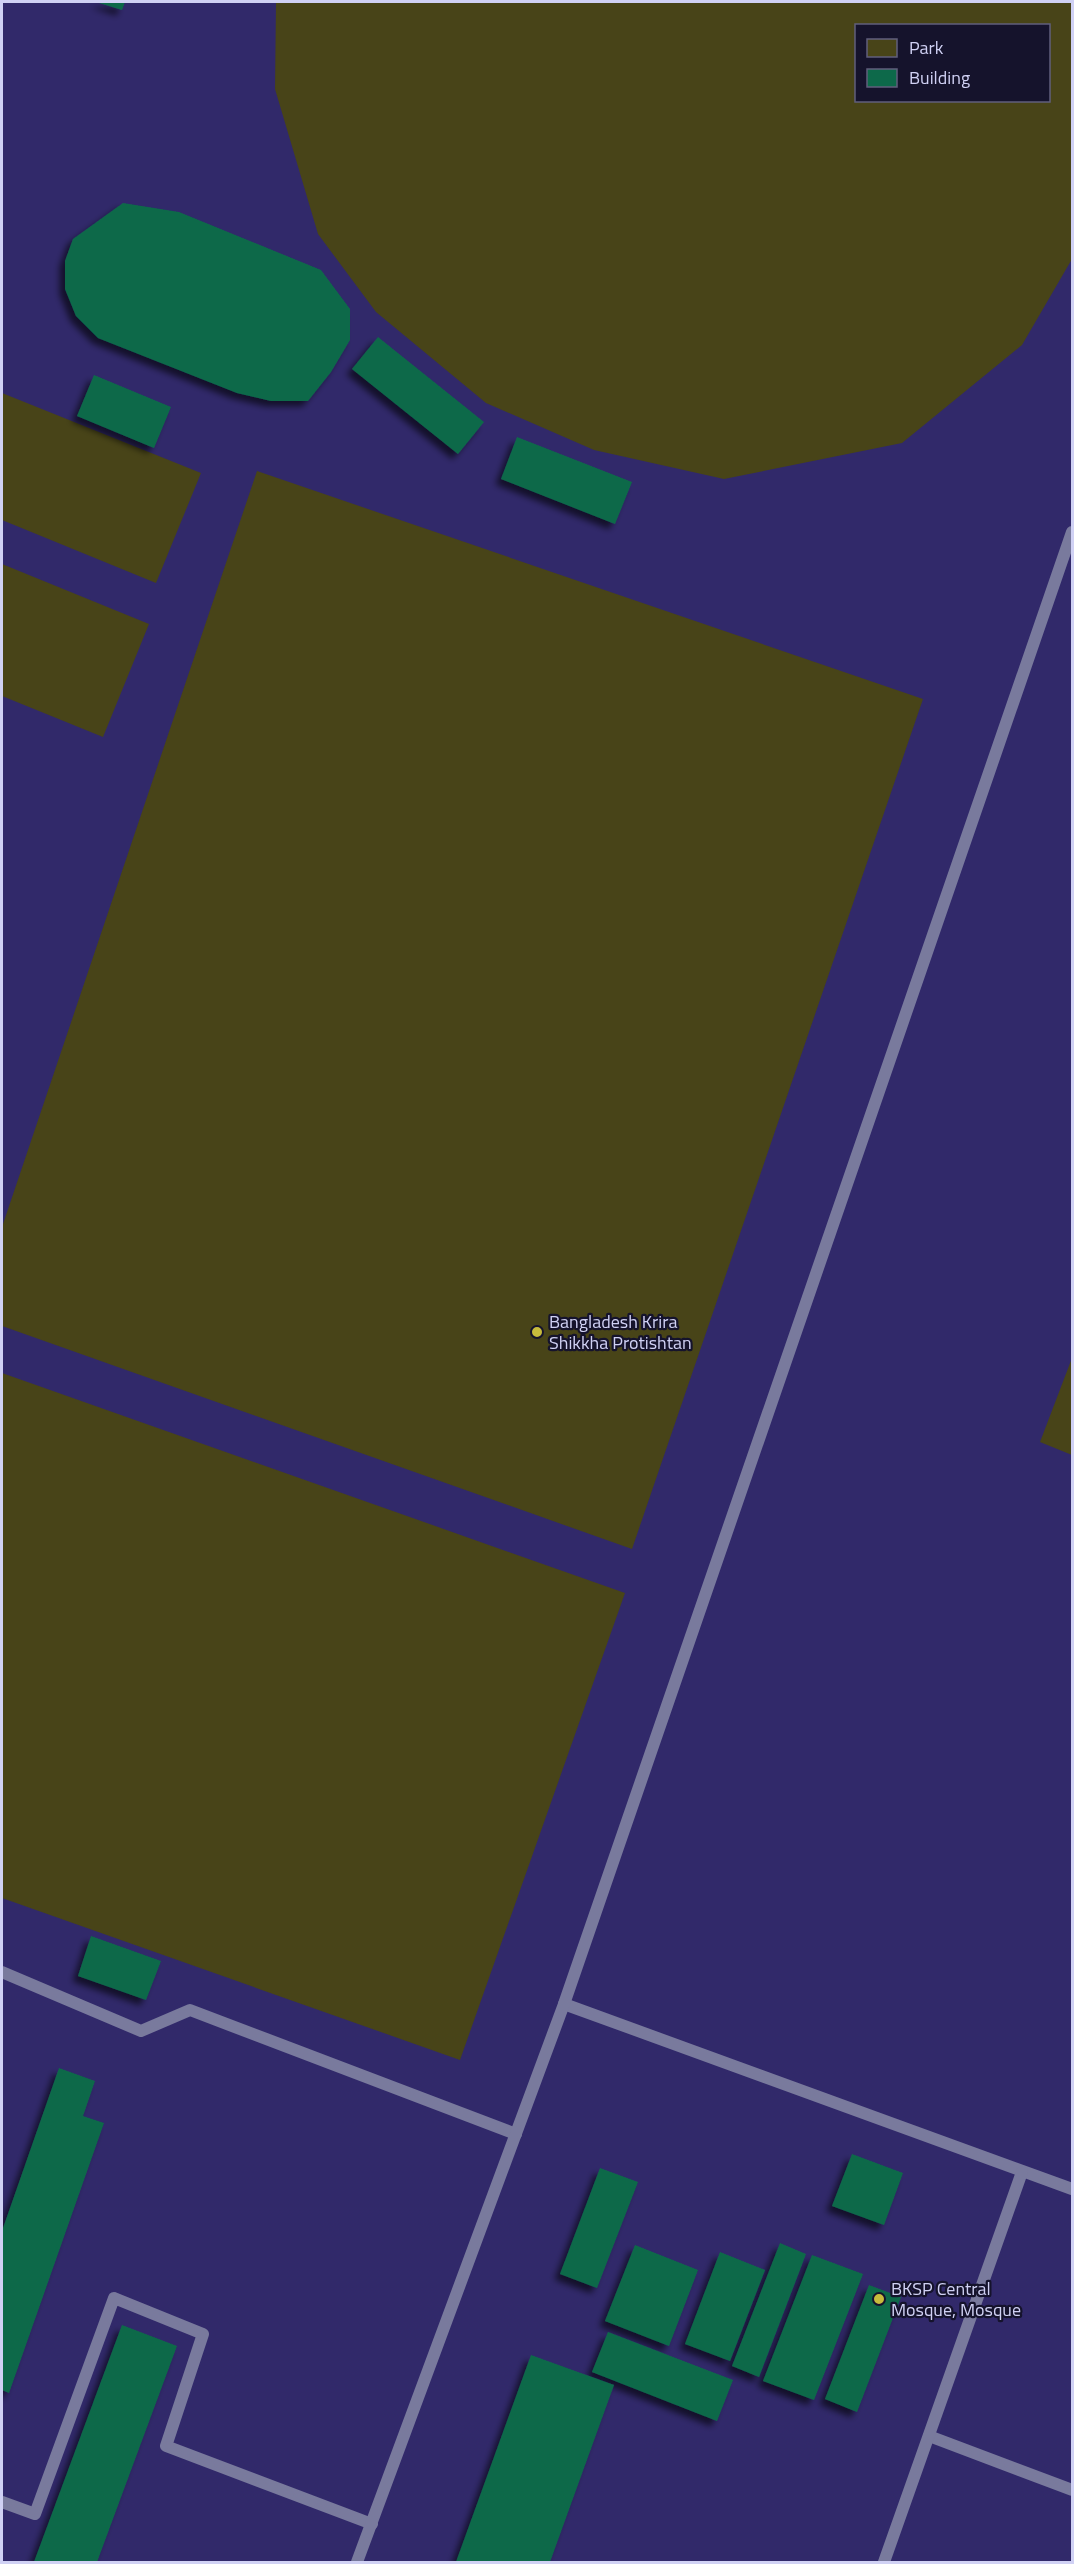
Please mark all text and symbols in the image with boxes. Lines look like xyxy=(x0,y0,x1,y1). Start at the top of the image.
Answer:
legend xyxy=(855,24,1050,102)
text: Park xyxy=(909,34,944,61)
text: Building xyxy=(909,64,970,91)
place label: Bangladesh Krira Shikkha Protishtan xyxy=(549,1308,692,1356)
marker: Bangladesh Krira Shikkha Protishtan xyxy=(530,1325,544,1339)
place label: BKSP Central Mosque, Mosque xyxy=(891,2275,1021,2323)
marker: BKSP Central Mosque, Mosque xyxy=(872,2292,886,2306)

